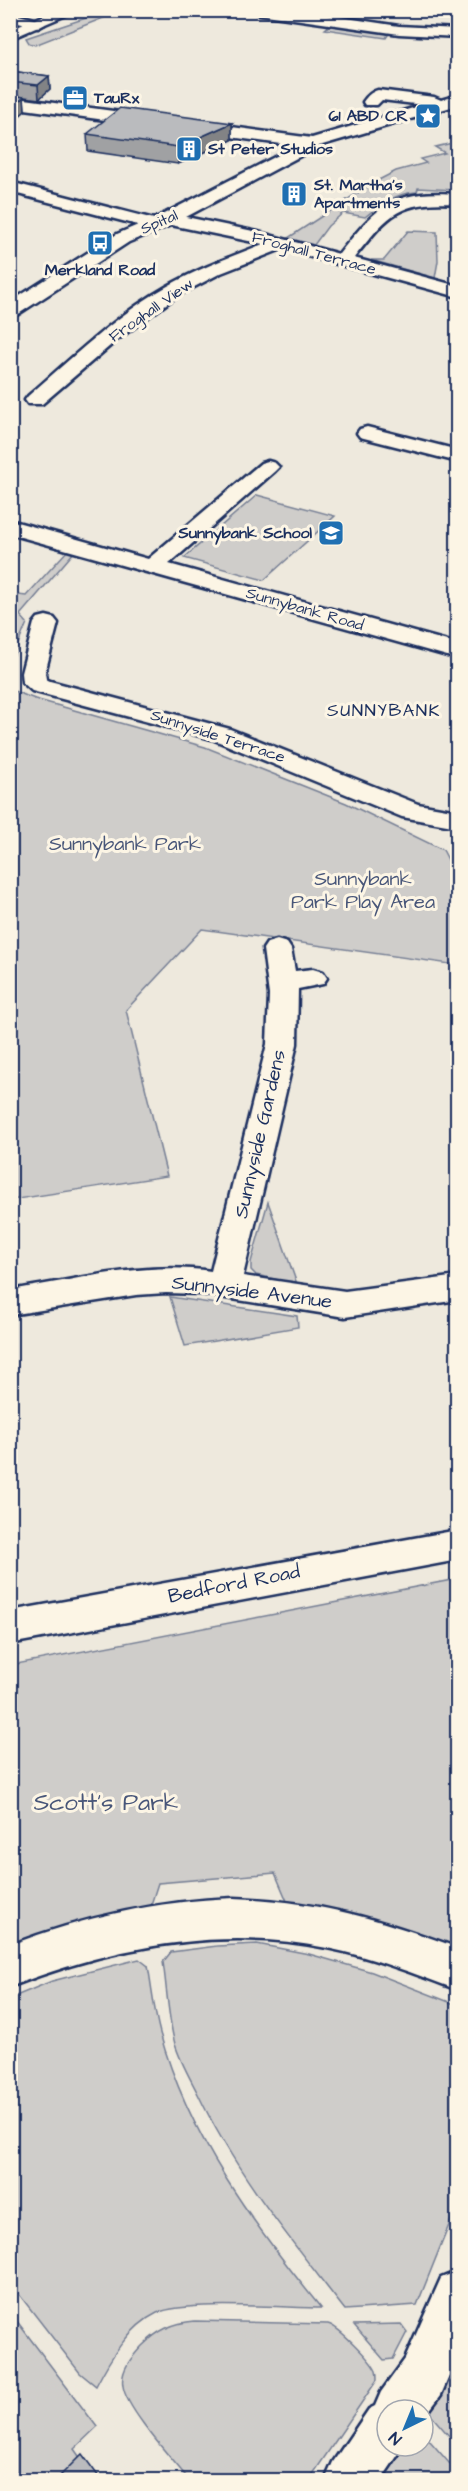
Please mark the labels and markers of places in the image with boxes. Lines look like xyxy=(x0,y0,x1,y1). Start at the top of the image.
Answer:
office icon: TauRx xyxy=(60,83,90,113)
place label: TauRx xyxy=(93,87,140,109)
place icon: 61 ABD CR xyxy=(413,101,443,131)
place label: 61 ABD CR xyxy=(328,105,408,127)
building icon: St Peter Studios xyxy=(174,134,204,164)
place label: St Peter Studios xyxy=(207,138,333,160)
place label: St. Martha's Apartments xyxy=(313,174,403,214)
building icon: St. Martha's Apartments xyxy=(279,179,309,209)
bus stop icon: Merkland Road xyxy=(85,228,115,258)
place label: Merkland Road xyxy=(45,259,156,281)
school or university icon: Sunnybank School xyxy=(316,518,346,548)
place label: Sunnybank School xyxy=(178,522,312,545)

